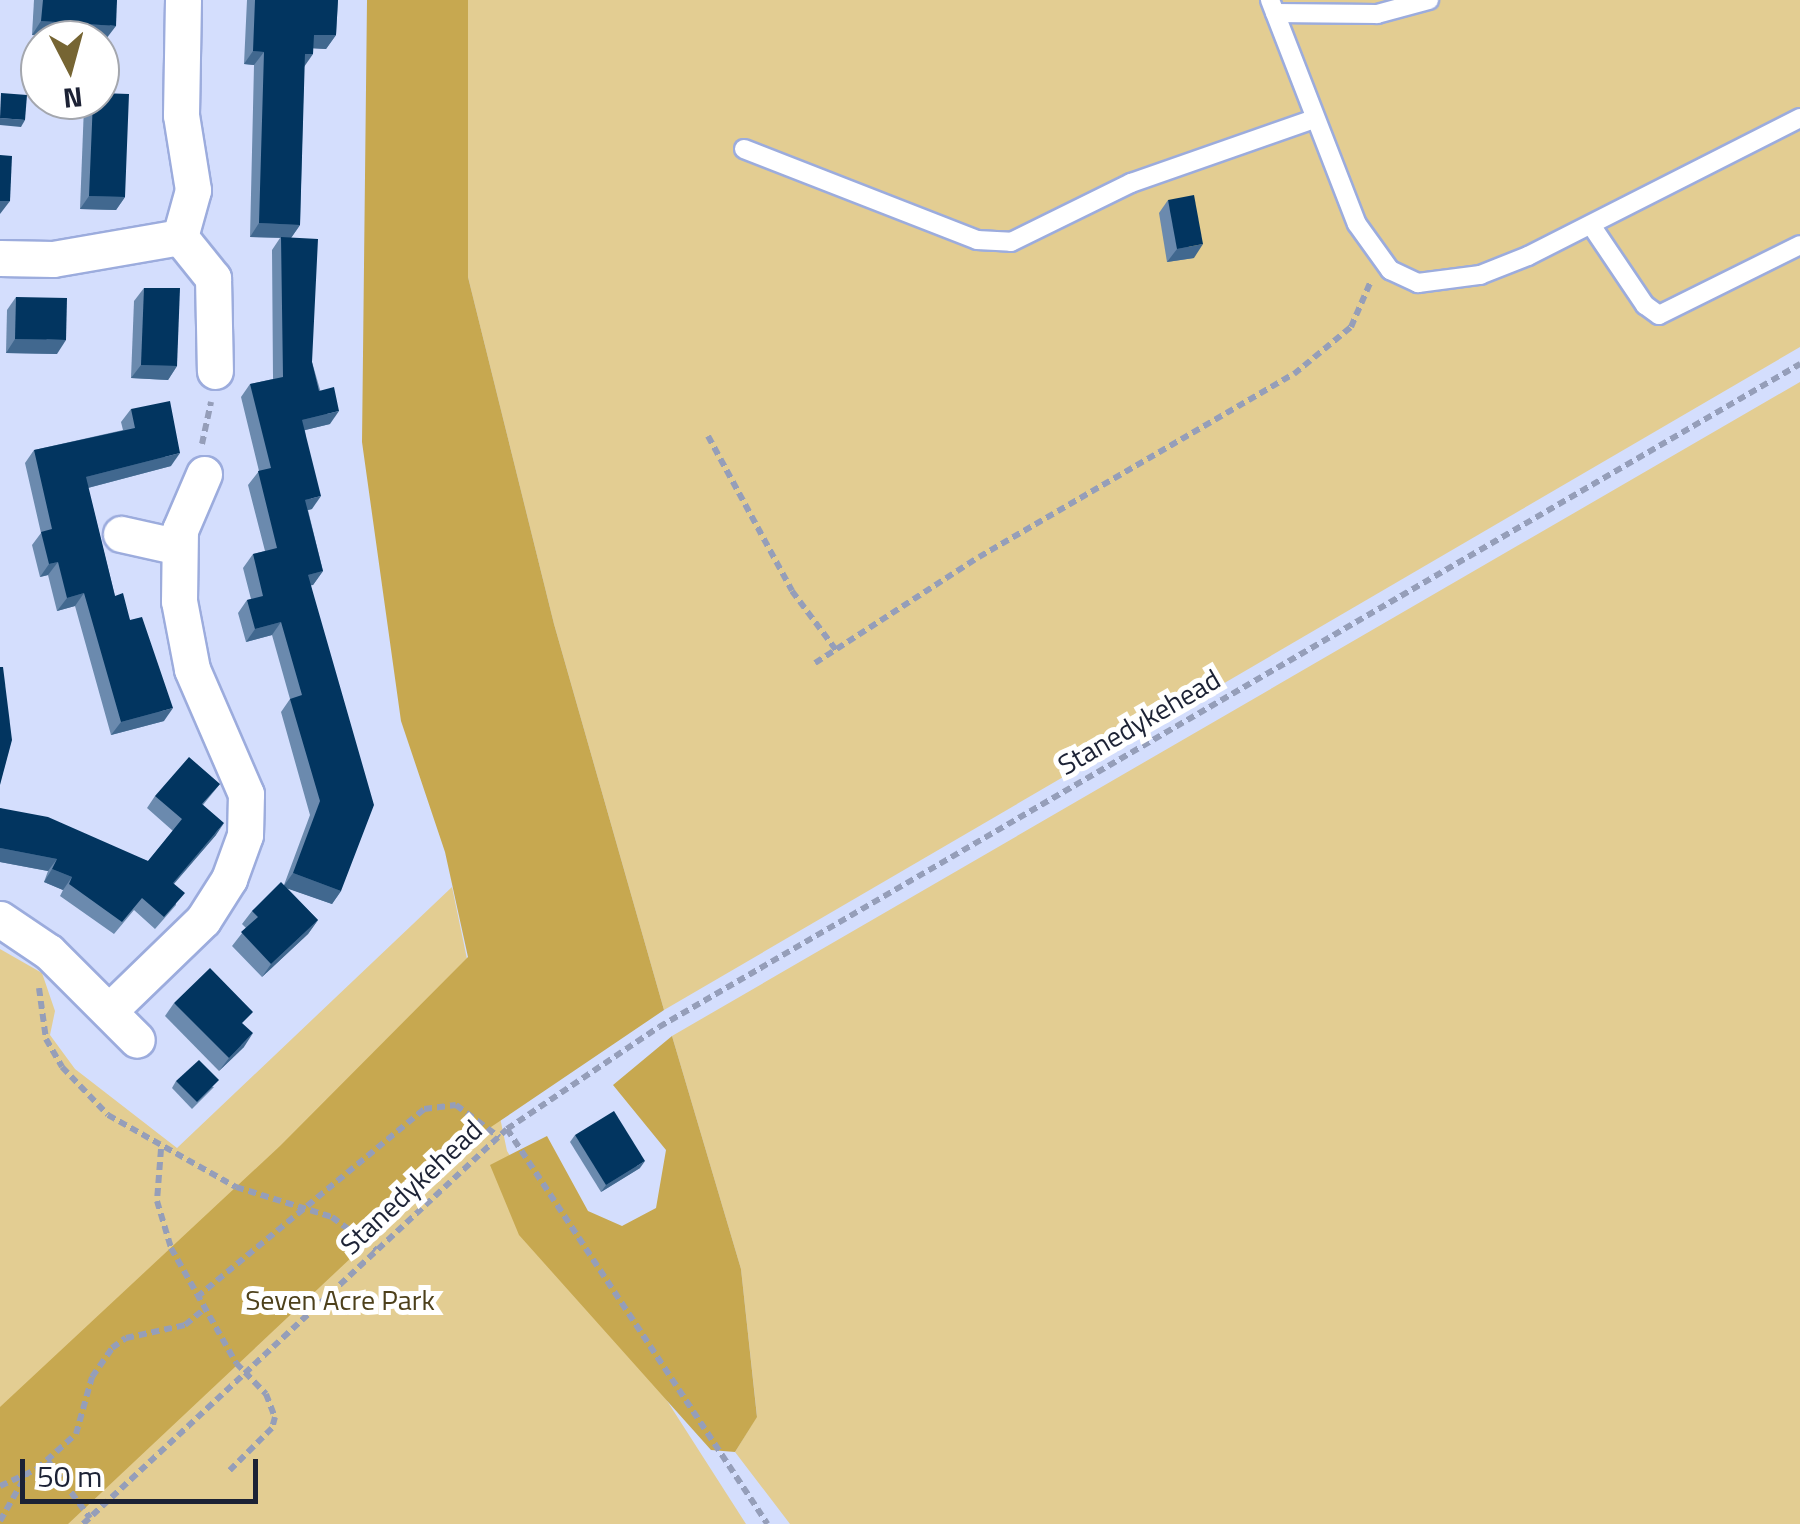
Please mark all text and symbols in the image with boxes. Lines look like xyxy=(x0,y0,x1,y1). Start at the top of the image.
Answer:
north arrow xyxy=(20,20,120,120)
text: N xyxy=(61,76,85,121)
street label: Stanedykehead xyxy=(1052,662,1226,782)
street label: Stanedykehead xyxy=(333,1113,489,1261)
park label: Seven Acre Park xyxy=(245,1283,435,1317)
scale bar xyxy=(25,1439,262,1501)
text: 50 m xyxy=(37,1453,102,1499)

